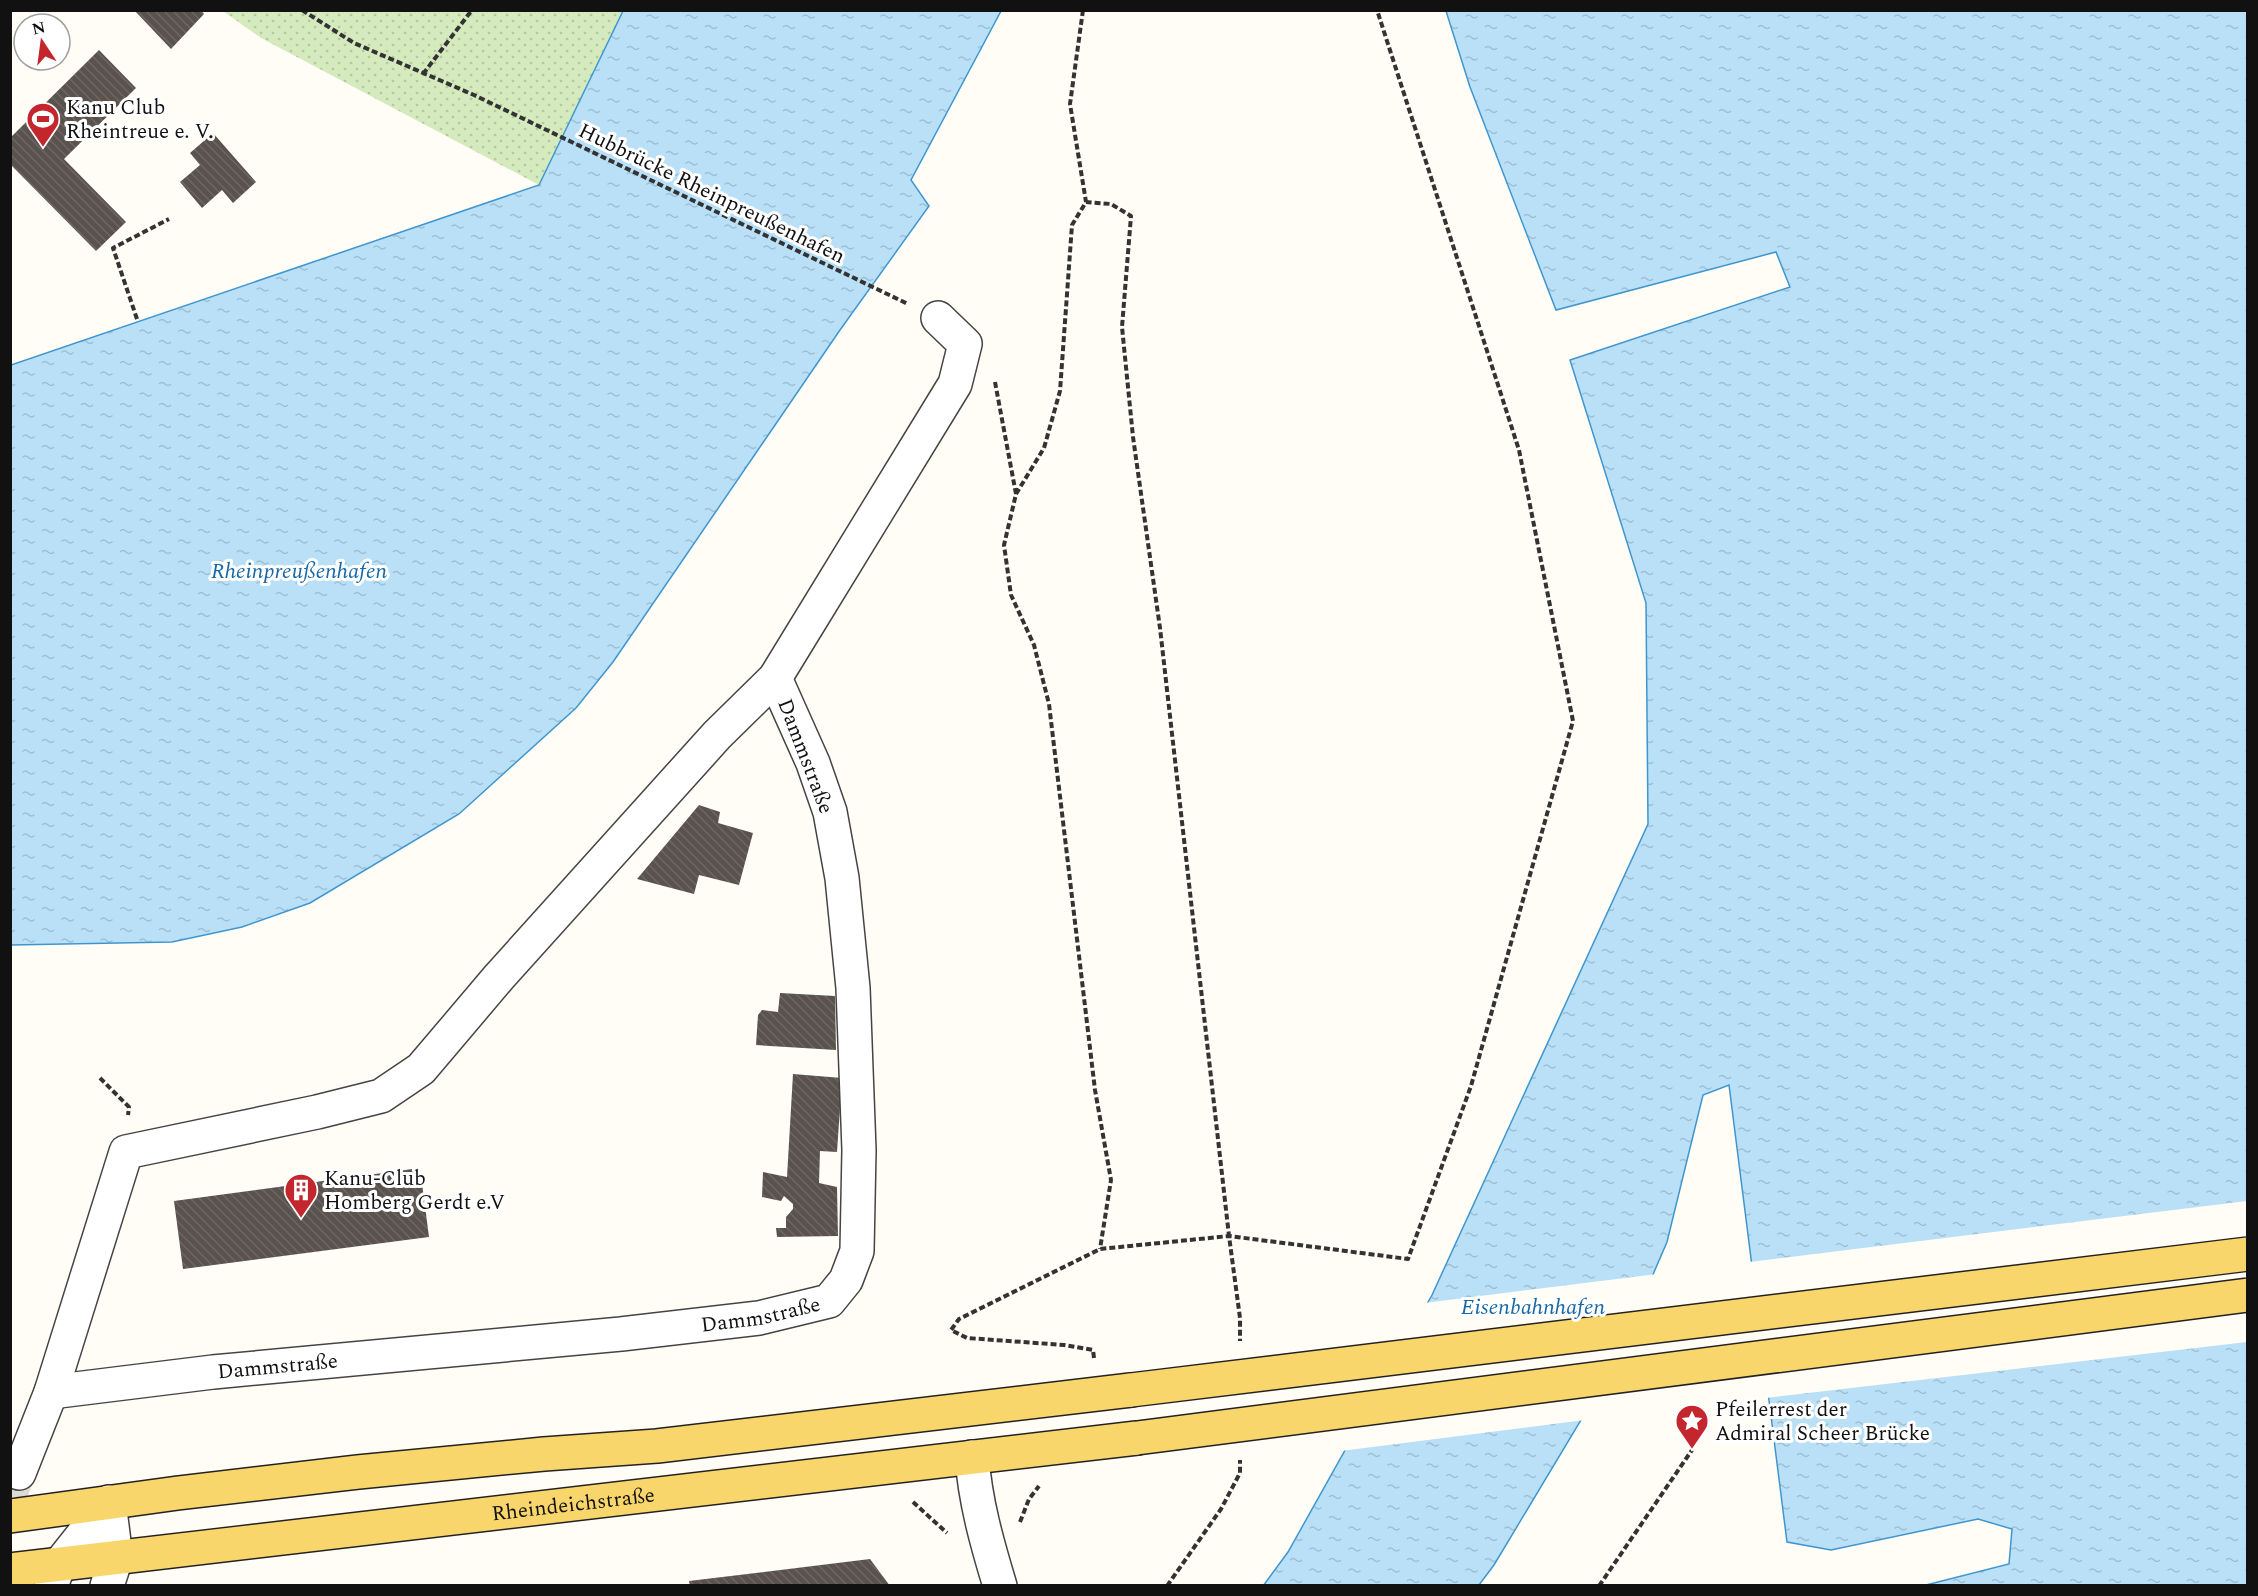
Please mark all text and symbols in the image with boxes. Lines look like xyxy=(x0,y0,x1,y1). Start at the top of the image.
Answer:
north arrow xyxy=(12,12,72,72)
text: N xyxy=(30,15,48,42)
place label: Kanu Club Rheintreue e. V. xyxy=(66,92,214,148)
sports icon: Kanu Club Rheintreue e. V. xyxy=(25,101,61,148)
street label: Hubbrücke Rheinpreußenhafen xyxy=(573,115,850,273)
water label: Rheinpreußenhafen xyxy=(211,555,387,588)
street label: Dammstraße xyxy=(768,694,842,818)
place label: Kanu-Club Homberg Gerdt e.V xyxy=(324,1163,505,1219)
building icon: Kanu-Club Homberg Gerdt e.V xyxy=(283,1172,319,1219)
street label: Dammstraße xyxy=(699,1289,824,1342)
water label: Eisenbahnhafen xyxy=(1461,1291,1605,1324)
street label: Dammstraße xyxy=(216,1345,339,1389)
place label: Pfeilerrest der Admiral Scheer Brücke xyxy=(1715,1394,1930,1450)
place icon: Pfeilerrest der Admiral Scheer Brücke xyxy=(1674,1403,1710,1450)
street label: Rheindeichstraße xyxy=(490,1480,657,1530)

